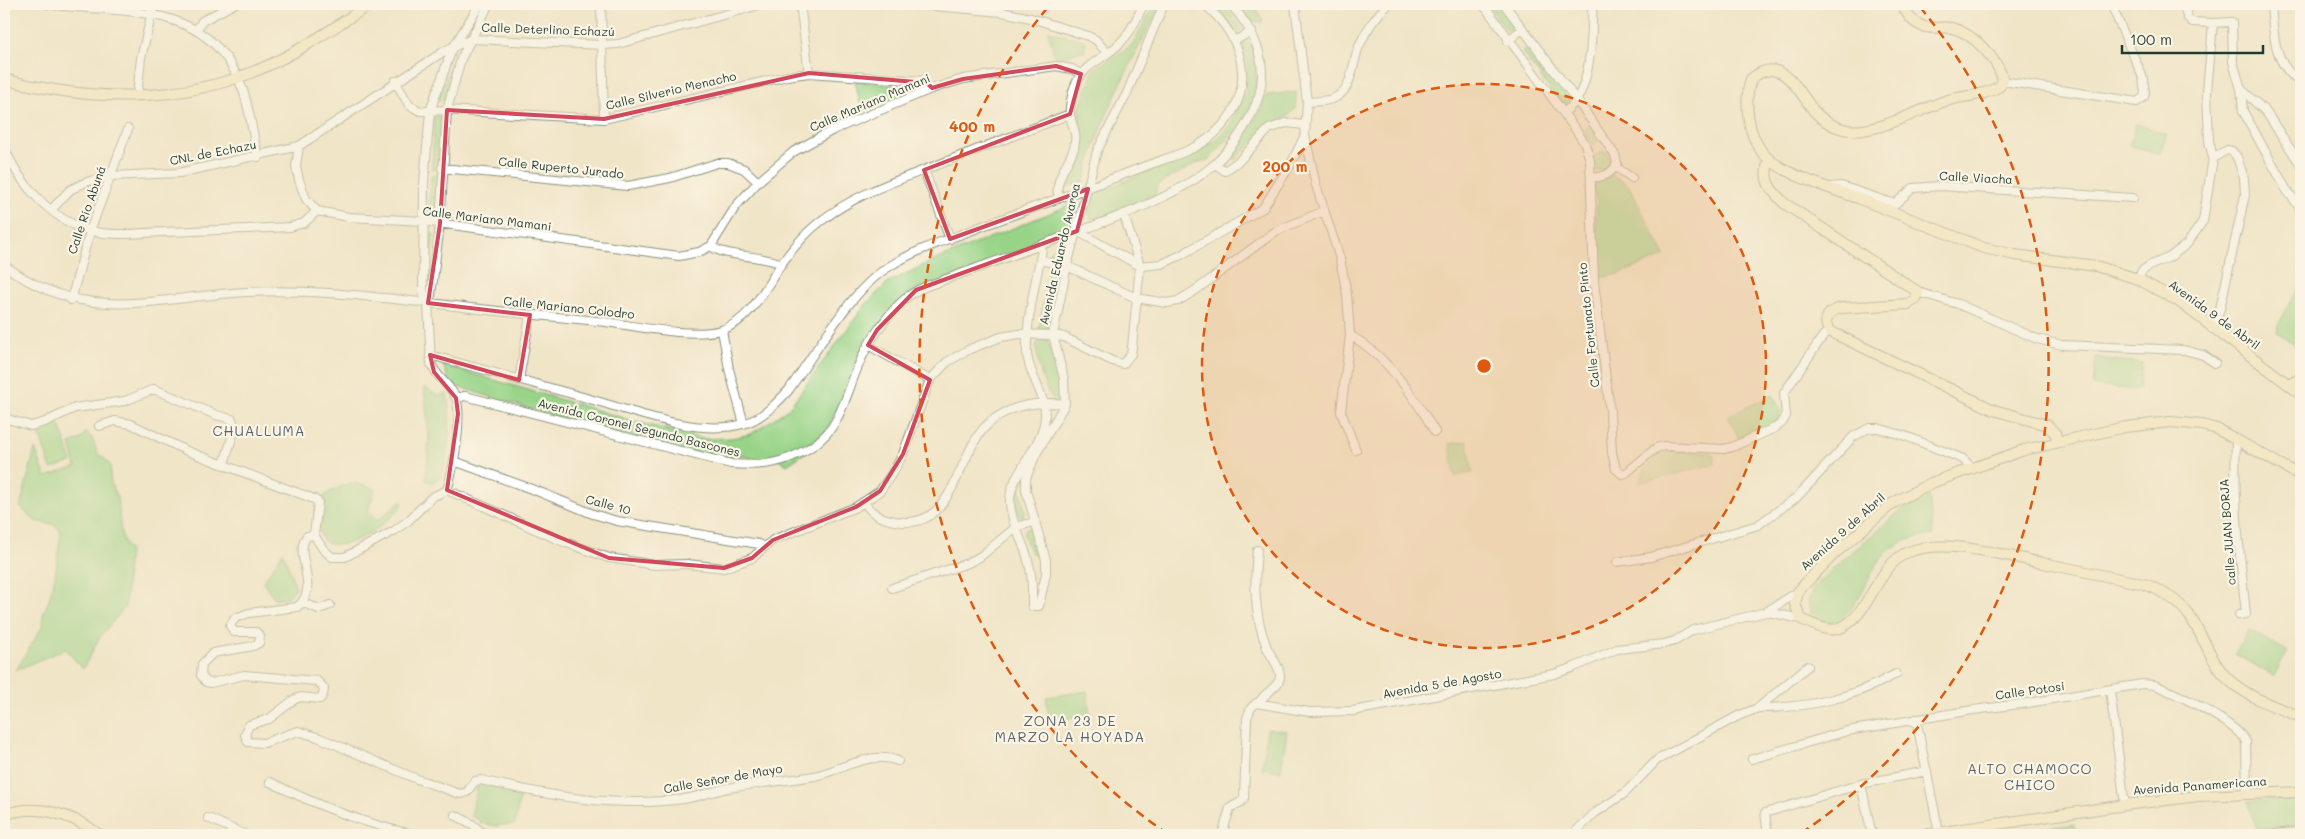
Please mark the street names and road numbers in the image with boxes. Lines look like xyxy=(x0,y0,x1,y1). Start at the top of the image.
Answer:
street label: Calle Deterlino Echazú xyxy=(481,19,615,39)
street label: Calle Silverio Menacho xyxy=(604,67,737,113)
street label: Calle Mariano Mamani xyxy=(807,69,932,135)
street label: CNL de Echazu xyxy=(168,136,257,168)
street label: Calle Ruperto Jurado xyxy=(498,152,625,182)
street label: Calle Río Abuná xyxy=(63,163,109,256)
street label: Calle Viacha xyxy=(1939,167,2013,187)
street label: Avenida Eduardo Avaroa xyxy=(1035,181,1083,326)
street label: Calle Mariano Mamani xyxy=(422,202,552,234)
street label: Calle Fortunato Pinto xyxy=(1573,262,1603,388)
street label: Avenida 9 de Abril xyxy=(2166,276,2263,353)
street label: Calle Mariano Colodro xyxy=(503,292,635,322)
street label: Avenida Coronel Segundo Bascones xyxy=(537,394,742,460)
street label: calle JUAN BORJA xyxy=(2215,478,2239,586)
street label: Avenida 9 de Abril xyxy=(1797,489,1888,574)
street label: Calle 10 xyxy=(584,490,633,518)
street label: Avenida 5 de Agosto xyxy=(1381,665,1503,701)
street label: Calle Potosi xyxy=(1994,677,2065,703)
street label: Calle Señor de Mayo xyxy=(662,760,784,796)
street label: Avenida Panamericana xyxy=(2132,772,2268,798)

